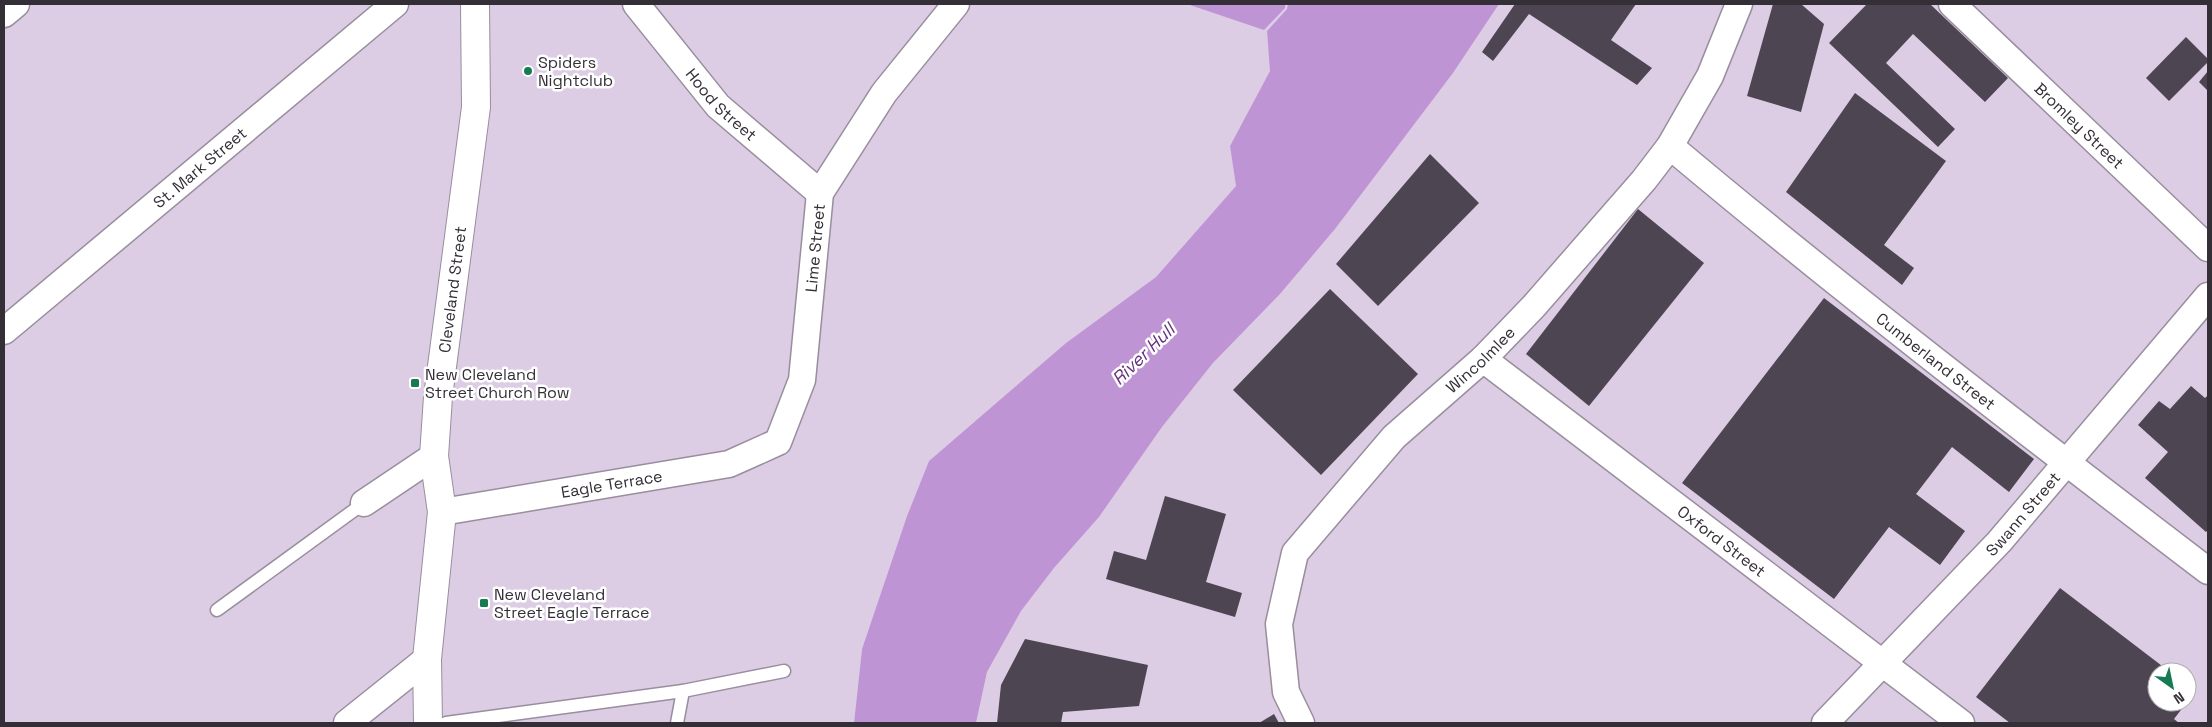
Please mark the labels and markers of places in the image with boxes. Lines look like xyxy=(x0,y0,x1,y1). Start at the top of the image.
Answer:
place label: Spiders Nightclub xyxy=(538,52,613,91)
marker: Spiders Nightclub xyxy=(522,65,534,77)
place label: New Cleveland Street Church Row xyxy=(425,364,570,403)
marker: New Cleveland Street Church Row xyxy=(409,377,421,389)
place label: New Cleveland Street Eagle Terrace xyxy=(494,584,649,623)
marker: New Cleveland Street Eagle Terrace xyxy=(478,597,490,609)

